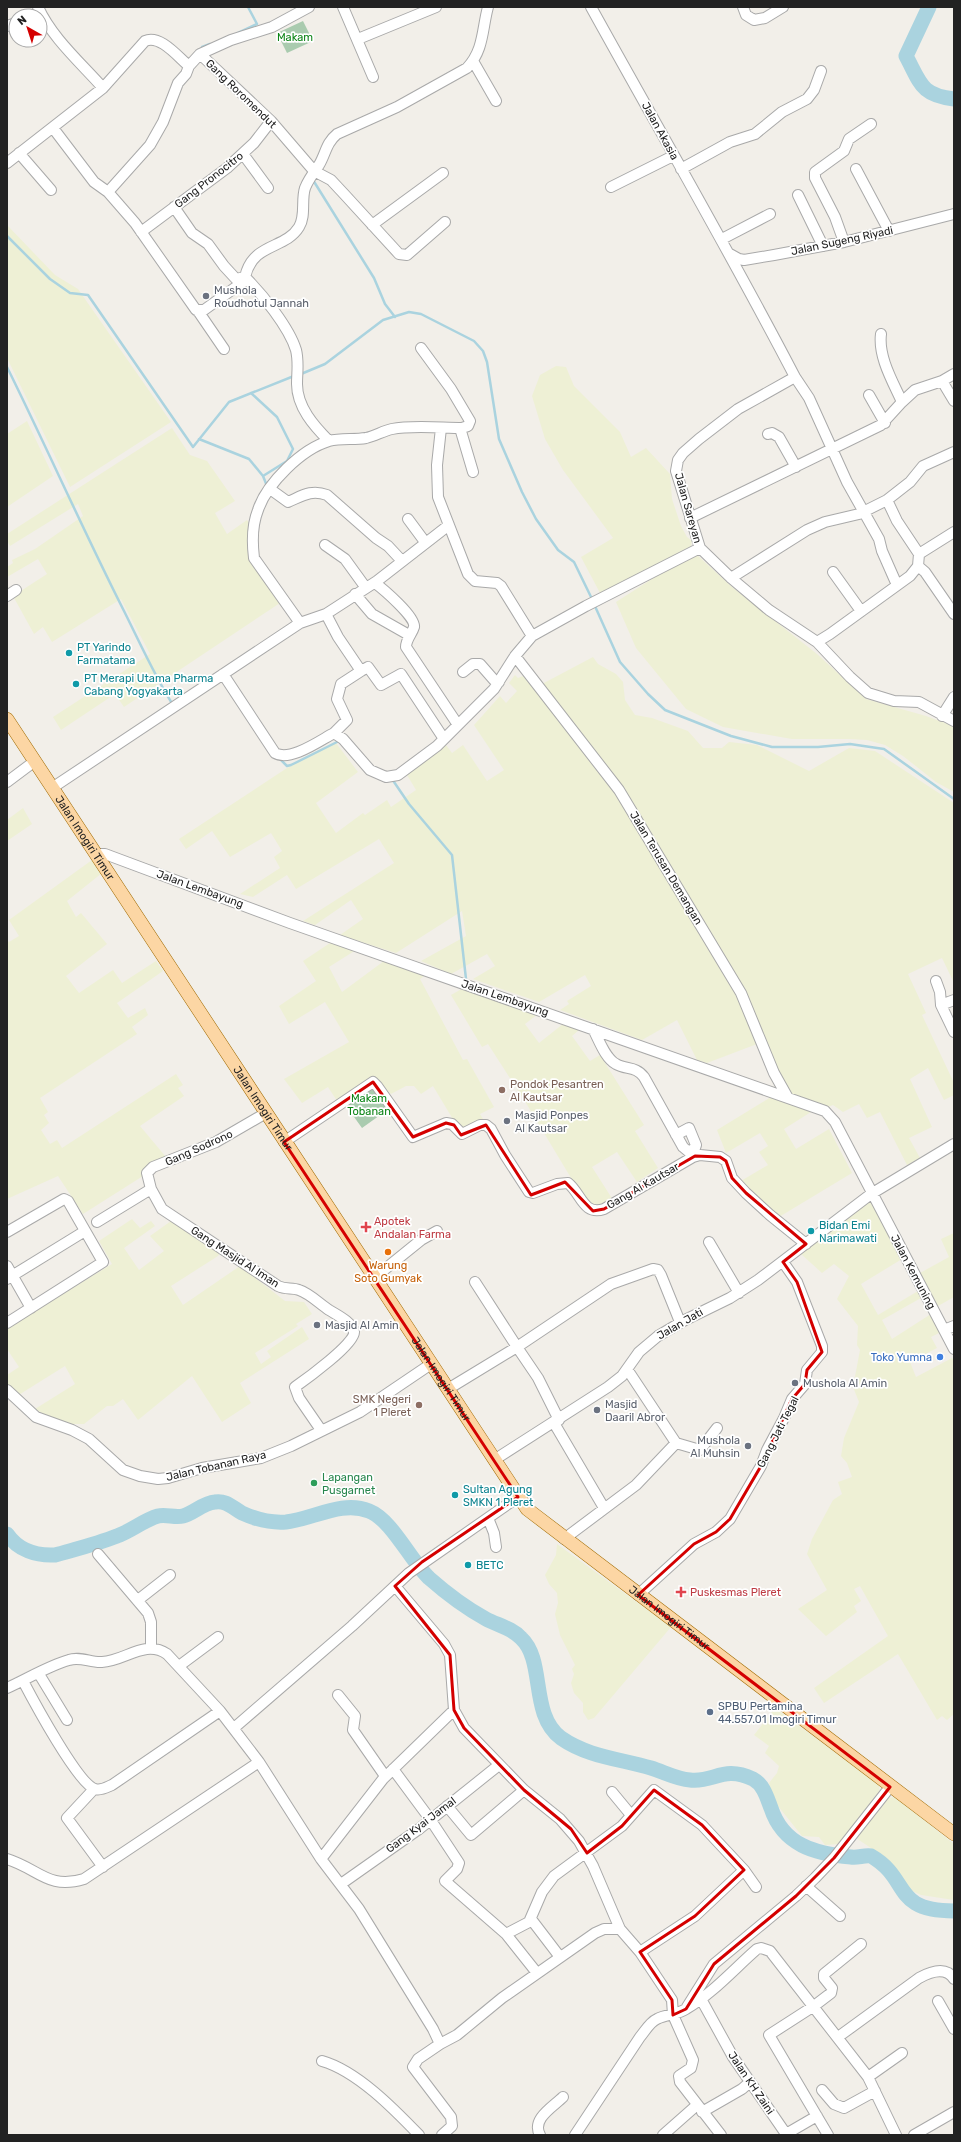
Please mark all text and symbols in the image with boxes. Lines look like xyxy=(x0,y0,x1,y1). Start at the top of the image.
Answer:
north arrow xyxy=(8,8,48,48)
text: N xyxy=(15,13,29,28)
park label: Makam xyxy=(277,31,313,44)
street label: Gang Roromendut xyxy=(203,57,280,132)
street label: Jalan Akasia xyxy=(639,100,681,162)
street label: Gang Pronocitro xyxy=(172,149,246,211)
street label: Jalan Sugeng Riyadi xyxy=(790,224,894,258)
place label: Mushola Roudhotul Jannah xyxy=(214,284,309,310)
marker: Mushola Roudhotul Jannah xyxy=(201,291,211,301)
street label: Jalan Sareyan xyxy=(672,471,704,545)
place label: PT Yarindo Farmatama xyxy=(77,641,135,667)
marker: PT Yarindo Farmatama xyxy=(64,648,74,658)
place label: PT Merapi Utama Pharma Cabang Yogyakarta xyxy=(84,672,213,698)
marker: PT Merapi Utama Pharma Cabang Yogyakarta xyxy=(71,679,81,689)
street label: Jalan Imogiri Timur xyxy=(53,793,118,883)
street label: Jalan Terusan Demangan xyxy=(627,809,705,927)
street label: Jalan Lembayung xyxy=(155,867,245,911)
street label: Jalan Lembayung xyxy=(460,977,550,1019)
street label: Jalan Imogiri Timur xyxy=(231,1064,296,1154)
place label: Pondok Pesantren Al Kautsar xyxy=(510,1078,604,1104)
marker: Pondok Pesantren Al Kautsar xyxy=(497,1085,507,1095)
park label: Makam Tobanan xyxy=(347,1092,391,1118)
place label: Masjid Ponpes Al Kautsar xyxy=(515,1109,589,1135)
marker: Masjid Ponpes Al Kautsar xyxy=(502,1116,512,1126)
street label: Gang Sodrono xyxy=(163,1127,235,1169)
street label: Gang Al Kautsar xyxy=(605,1160,682,1212)
place label: Apotek Andalan Farma xyxy=(374,1215,451,1241)
place label: Bidan Emi Narimawati xyxy=(819,1219,877,1245)
marker: Apotek Andalan Farma xyxy=(361,1222,371,1232)
street label: Gang Masjid Al Iman xyxy=(188,1224,282,1290)
marker: Bidan Emi Narimawati xyxy=(806,1226,816,1236)
street label: Jalan Kemuning xyxy=(888,1233,938,1311)
marker: Warung Soto Gumyak xyxy=(383,1247,393,1257)
place label: Warung Soto Gumyak xyxy=(354,1259,422,1285)
street label: Jalan Jati xyxy=(655,1306,705,1342)
place label: Masjid Al Amin xyxy=(325,1319,399,1332)
marker: Masjid Al Amin xyxy=(312,1320,322,1330)
street label: Jalan Imogiri Timur xyxy=(409,1334,474,1424)
place label: Toko Yumna xyxy=(871,1351,932,1364)
marker: Toko Yumna xyxy=(935,1352,945,1362)
place label: Mushola Al Amin xyxy=(803,1377,887,1390)
marker: Mushola Al Amin xyxy=(790,1378,800,1388)
place label: SMK Negeri 1 Pleret xyxy=(353,1393,412,1419)
street label: Gang Jati Tegal xyxy=(754,1394,802,1470)
place label: Masjid Daaril Abror xyxy=(605,1398,666,1424)
marker: SMK Negeri 1 Pleret xyxy=(414,1400,424,1410)
marker: Masjid Daaril Abror xyxy=(592,1405,602,1415)
place label: Mushola Al Muhsin xyxy=(690,1434,740,1460)
marker: Mushola Al Muhsin xyxy=(743,1441,753,1451)
street label: Jalan Tobanan Raya xyxy=(165,1448,267,1484)
place label: Lapangan Pusgarnet xyxy=(322,1471,376,1497)
marker: Lapangan Pusgarnet xyxy=(309,1478,319,1488)
place label: Sultan Agung SMKN 1 Pleret xyxy=(463,1483,534,1509)
marker: Sultan Agung SMKN 1 Pleret xyxy=(450,1490,460,1500)
place label: BETC xyxy=(476,1559,504,1572)
marker: BETC xyxy=(463,1560,473,1570)
street label: Jalan Imogiri Timur xyxy=(627,1583,713,1653)
marker: Puskesmas Pleret xyxy=(675,1586,687,1598)
place label: Puskesmas Pleret xyxy=(690,1586,782,1599)
place label: SPBU Pertamina 44.557.01 Imogiri Timur xyxy=(718,1700,837,1726)
marker: SPBU Pertamina 44.557.01 Imogiri Timur xyxy=(705,1707,715,1717)
street label: Gang Kyai Jamal xyxy=(383,1794,459,1856)
street label: Jalan KH Zaini xyxy=(725,2049,777,2117)

